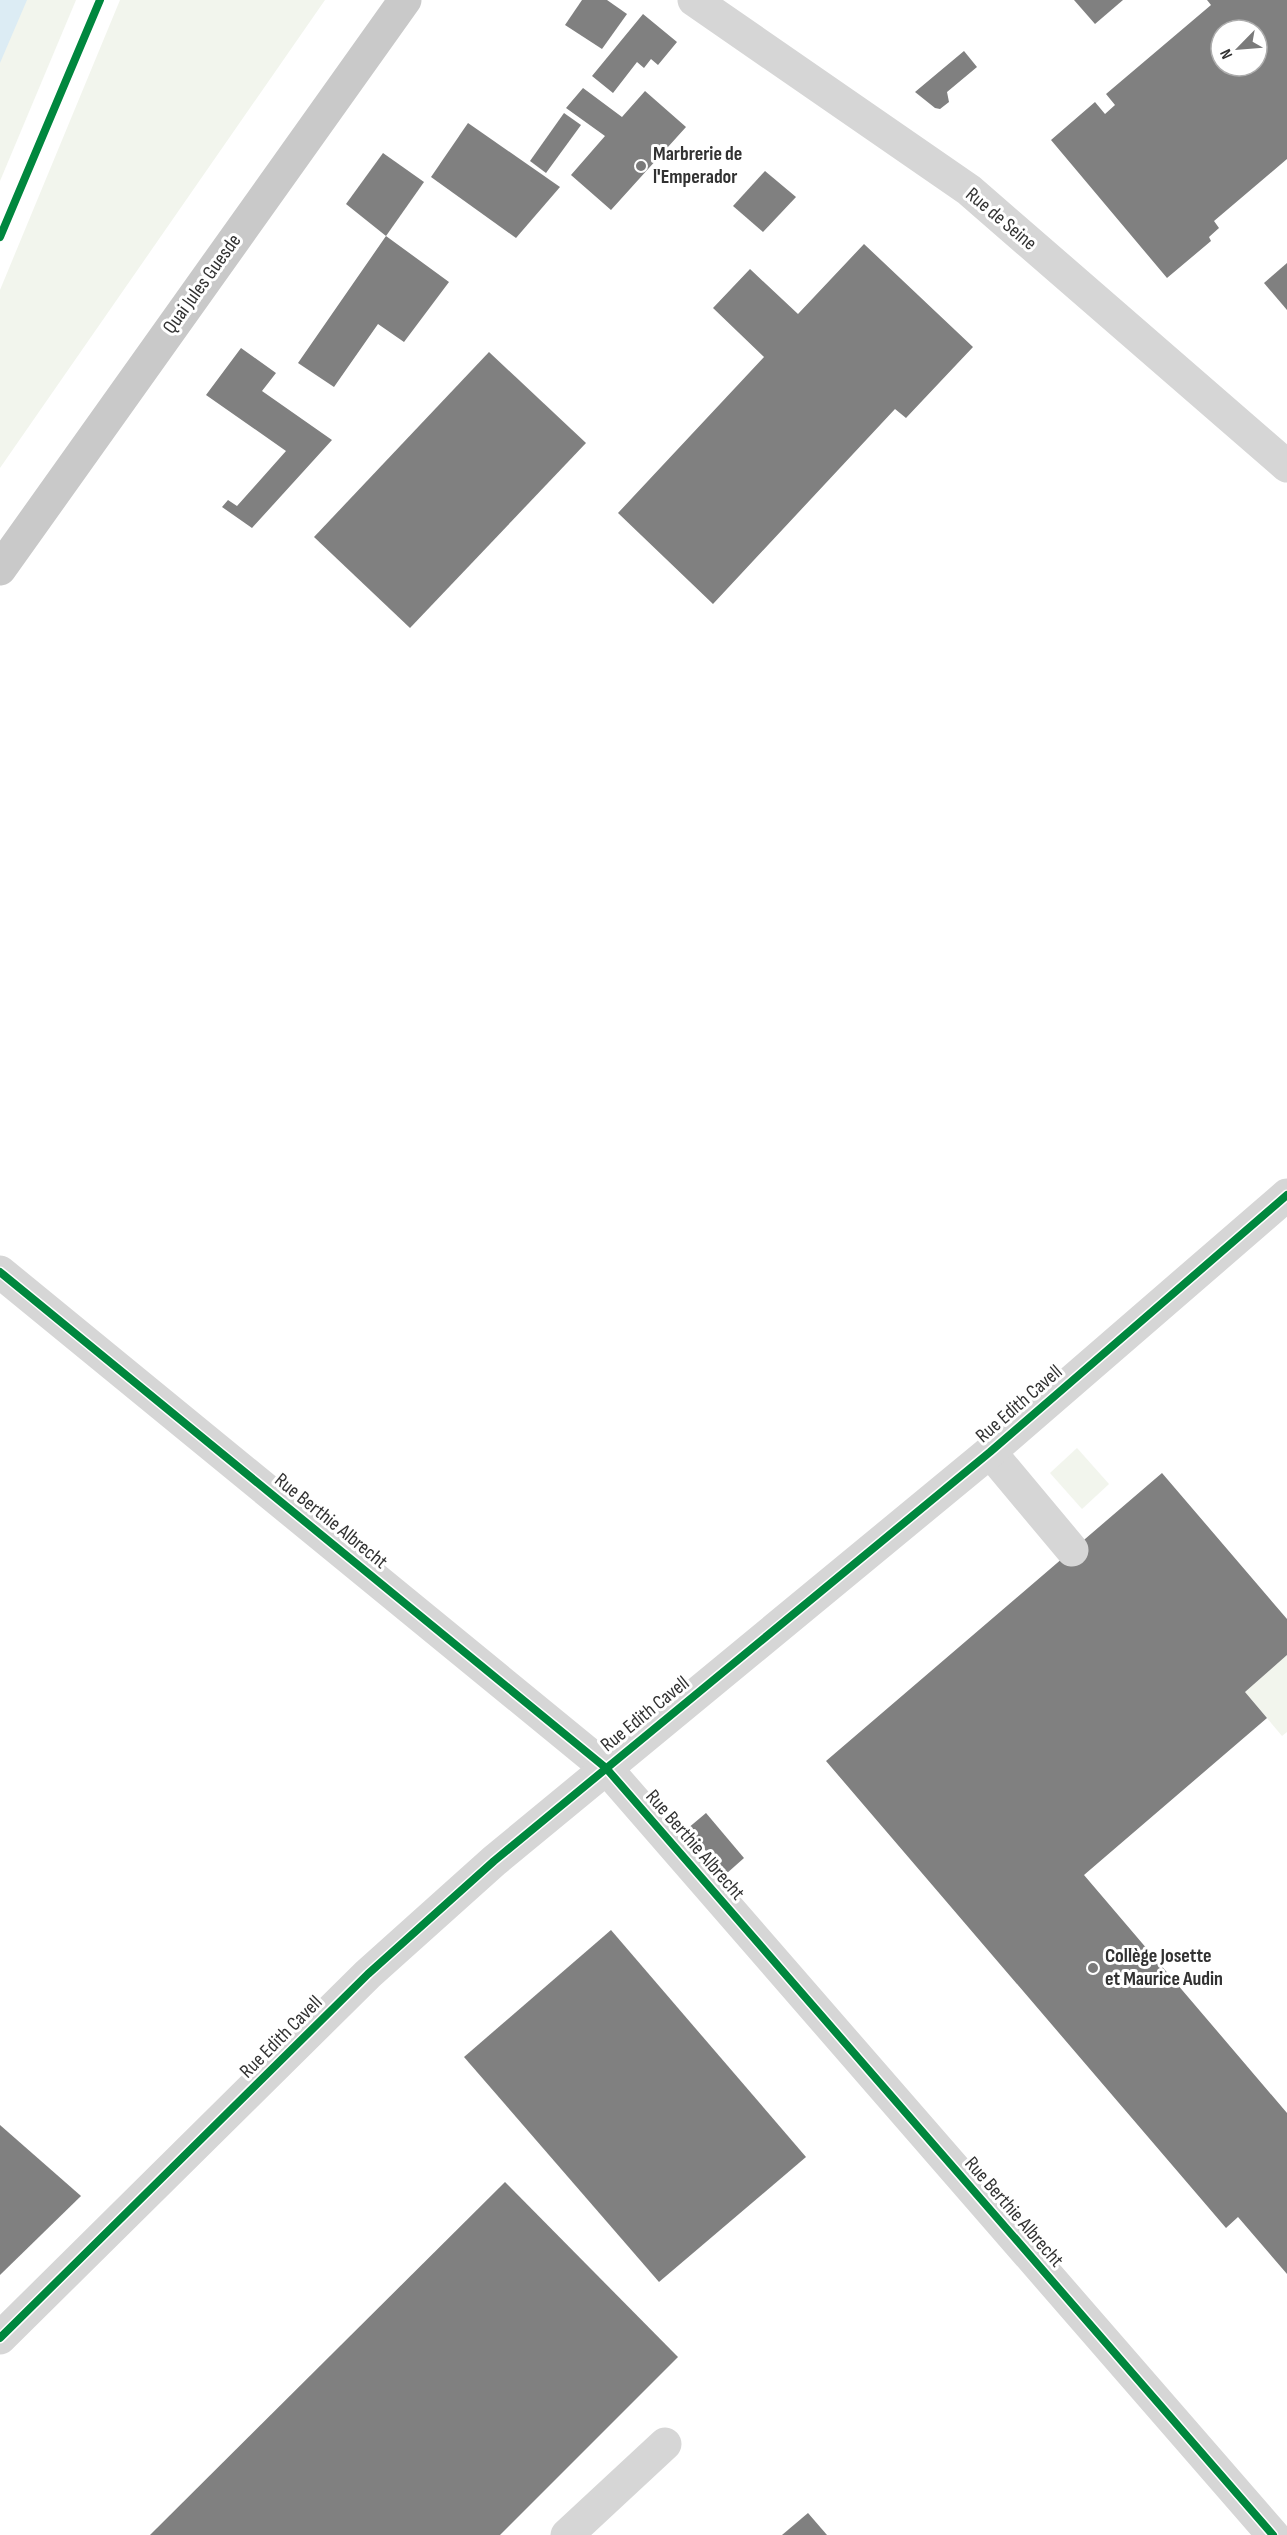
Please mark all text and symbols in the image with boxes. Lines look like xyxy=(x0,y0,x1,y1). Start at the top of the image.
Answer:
north arrow xyxy=(1209,18,1269,78)
text: N xyxy=(1216,46,1237,62)
place label: Marbrerie de l'Emperador xyxy=(653,142,742,189)
marker: Marbrerie de l'Emperador xyxy=(634,159,648,173)
street label: Rue de Seine xyxy=(961,182,1041,256)
street label: Quai Jules Guesde xyxy=(158,229,246,339)
street label: Rue Edith Cavell xyxy=(971,1360,1067,1448)
street label: Rue Berthie Albrecht xyxy=(270,1468,392,1574)
street label: Rue Edith Cavell xyxy=(596,1671,694,1757)
street label: Rue Berthie Albrecht xyxy=(641,1785,749,1905)
place label: Collège Josette et Maurice Audin xyxy=(1105,1944,1223,1991)
marker: Collège Josette et Maurice Audin xyxy=(1086,1961,1100,1975)
street label: Rue Edith Cavell xyxy=(235,1991,327,2083)
street label: Rue Berthie Albrecht xyxy=(960,2152,1068,2272)

